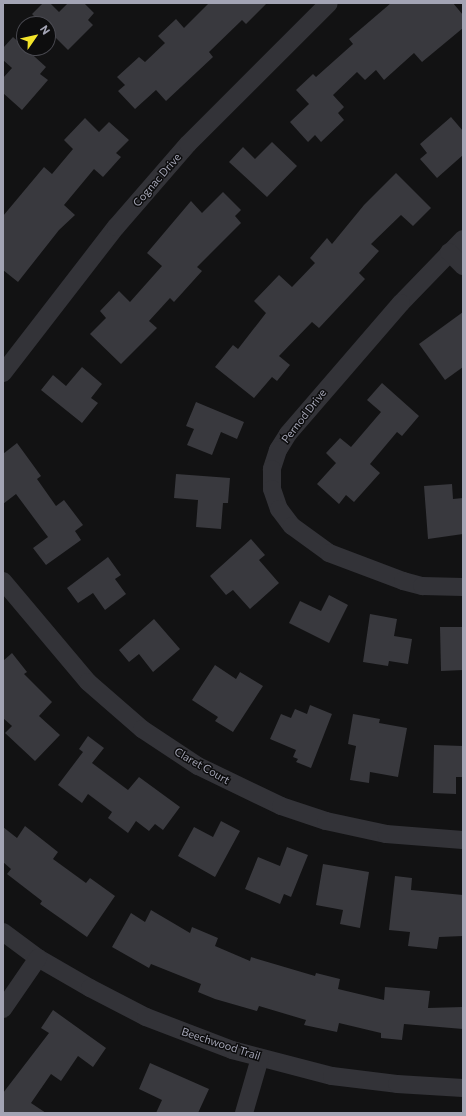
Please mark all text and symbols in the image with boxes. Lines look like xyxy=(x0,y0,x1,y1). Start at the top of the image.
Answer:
north arrow xyxy=(16,16,56,56)
text: N xyxy=(38,23,53,37)
street label: Cognac Drive xyxy=(130,151,184,209)
street label: Pernod Drive xyxy=(279,386,329,446)
street label: Claret Court xyxy=(172,745,232,787)
street label: Beechwood Trail xyxy=(180,1025,262,1063)

